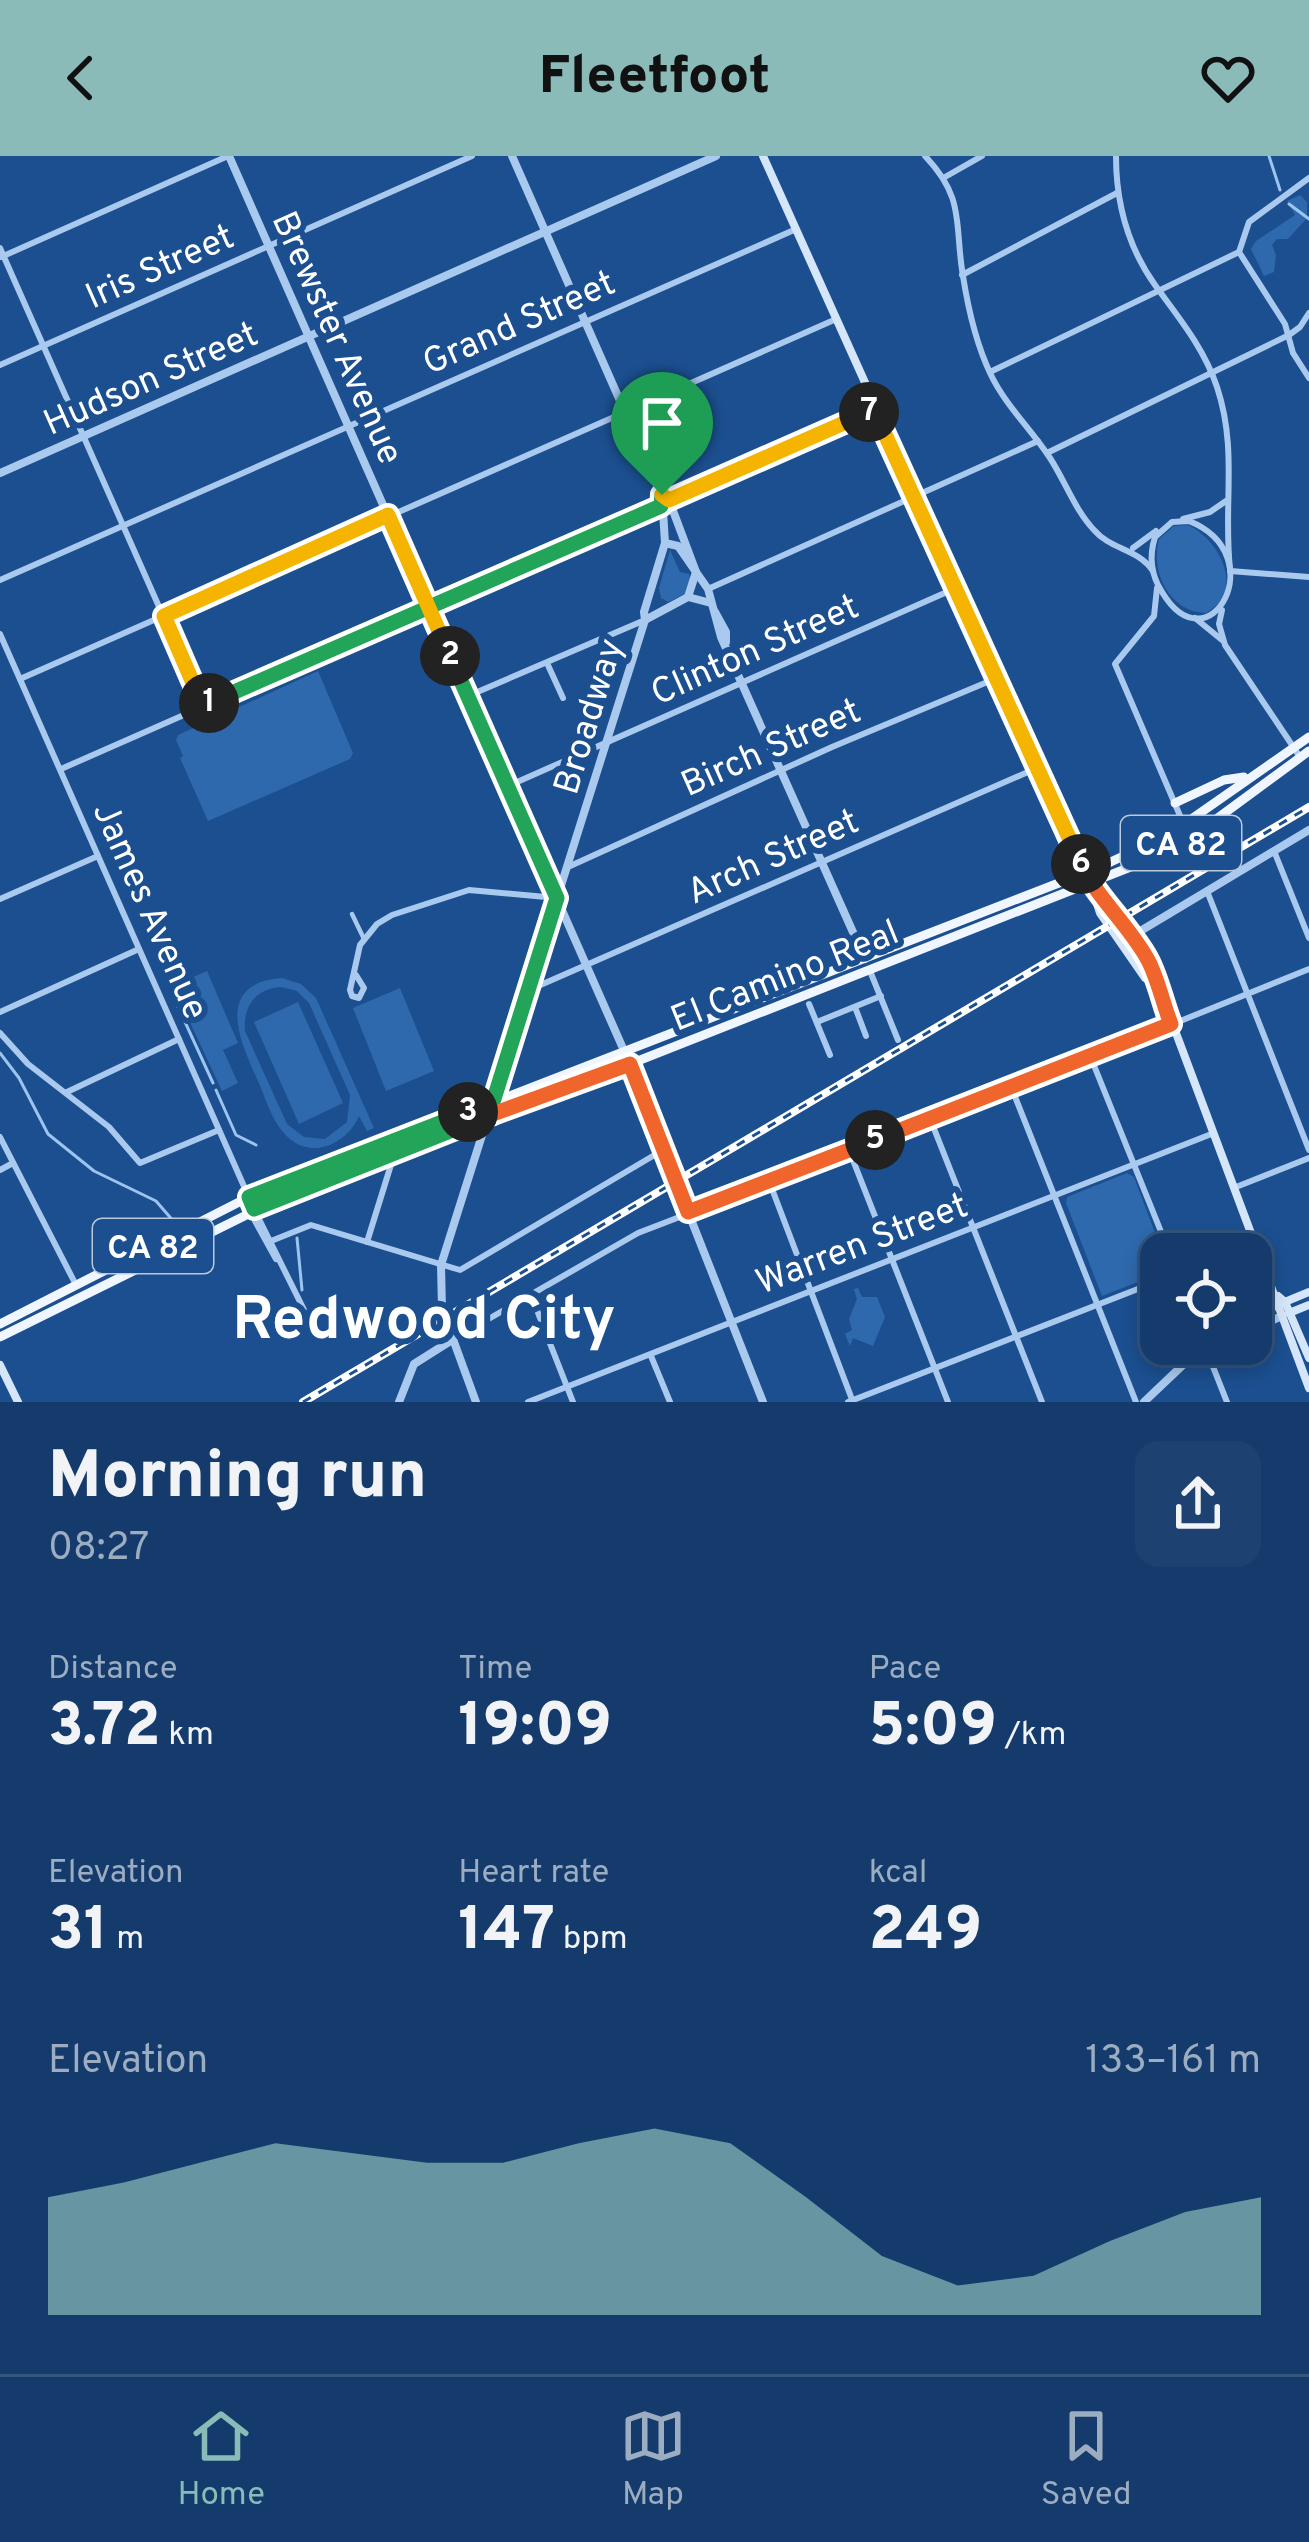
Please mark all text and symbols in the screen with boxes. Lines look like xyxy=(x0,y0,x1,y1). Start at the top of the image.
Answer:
text: Fleetfoot xyxy=(539,44,770,113)
icon: back xyxy=(48,45,114,111)
icon: heart xyxy=(1195,45,1261,111)
street label: Brewster Avenue xyxy=(259,205,412,472)
street label: Iris Street xyxy=(79,216,242,322)
street label: Grand Street xyxy=(416,262,623,388)
street label: Hudson Street xyxy=(37,313,266,448)
pin xyxy=(611,372,713,495)
pin: 7 xyxy=(839,382,899,442)
icon: arrive xyxy=(629,390,695,456)
text: 7 xyxy=(860,391,878,433)
street label: Clinton Street xyxy=(645,585,867,718)
pin: 2 xyxy=(420,626,480,686)
street label: Broadway xyxy=(545,634,636,801)
text: 2 xyxy=(440,635,460,677)
pin: 1 xyxy=(179,673,239,733)
text: 1 xyxy=(202,682,216,724)
street label: Birch Street xyxy=(675,690,869,810)
street label: James Avenue xyxy=(80,796,217,1028)
street label: Arch Street xyxy=(681,800,867,917)
road number: CA 82 xyxy=(1121,816,1241,870)
pin: 6 xyxy=(1051,834,1111,894)
text: 6 xyxy=(1071,843,1091,885)
street label: El Camino Real xyxy=(665,911,906,1044)
pin: 3 xyxy=(438,1082,498,1142)
text: 3 xyxy=(458,1091,478,1133)
pin: 5 xyxy=(845,1110,905,1170)
text: 5 xyxy=(865,1119,885,1161)
street label: Warren Street xyxy=(750,1184,975,1307)
road number: CA 82 xyxy=(93,1219,213,1273)
map controls xyxy=(1140,1233,1272,1365)
button: locate xyxy=(1140,1233,1272,1365)
district label: Redwood City xyxy=(232,1285,616,1361)
text: Morning run xyxy=(48,1438,427,1521)
button: share xyxy=(1135,1441,1261,1567)
text: 08:27 xyxy=(48,1525,149,1574)
text: Distance xyxy=(48,1649,178,1691)
text: Time xyxy=(458,1649,532,1691)
text: Pace xyxy=(869,1649,941,1691)
text: 3.72 xyxy=(48,1691,161,1767)
text: 19:09 xyxy=(458,1691,612,1767)
text: 5:09 xyxy=(869,1691,997,1767)
text: km xyxy=(161,1715,214,1757)
text: /km xyxy=(997,1715,1066,1757)
text: Elevation xyxy=(48,1853,184,1895)
text: Heart rate xyxy=(458,1853,609,1895)
text: kcal xyxy=(869,1853,927,1895)
text: 31 xyxy=(48,1895,108,1971)
text: 147 xyxy=(458,1895,555,1971)
text: 249 xyxy=(869,1895,982,1971)
text: m xyxy=(108,1919,144,1961)
text: bpm xyxy=(555,1919,628,1961)
text: Elevation xyxy=(48,2038,208,2087)
text: 133–161 m xyxy=(1085,2038,1261,2087)
tab: Home xyxy=(177,2403,265,2517)
tab: Map xyxy=(620,2403,686,2517)
tab: Saved xyxy=(1041,2403,1132,2517)

